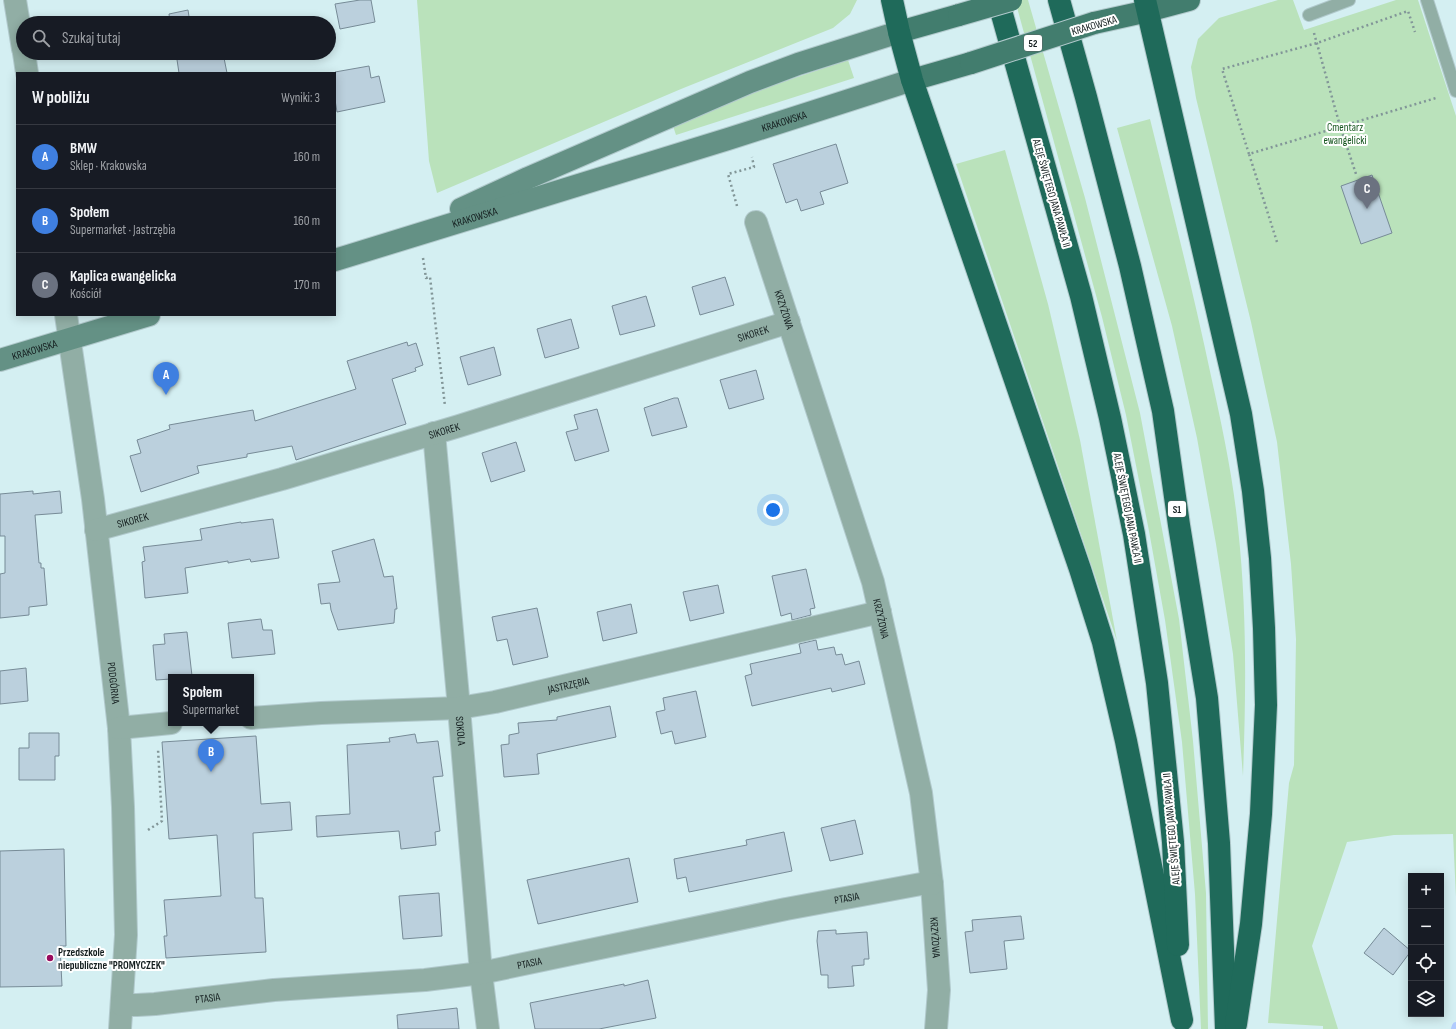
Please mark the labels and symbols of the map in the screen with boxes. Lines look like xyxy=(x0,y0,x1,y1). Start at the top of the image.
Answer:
street label: KRAKOWSKA xyxy=(1070,13,1118,38)
road number: 52 xyxy=(1024,35,1042,51)
street label: KRAKOWSKA xyxy=(760,108,809,135)
park label: Cmentarz ewangelicki xyxy=(1323,121,1367,147)
street label: ALEJE ŚWIĘTEGO JANA PAWŁA II xyxy=(1030,137,1073,249)
pin: C xyxy=(1354,176,1380,209)
street label: KRAKOWSKA xyxy=(451,204,499,231)
street label: KRZYŻOWA xyxy=(771,288,797,331)
street label: SIKOREK xyxy=(736,323,770,345)
street label: KRAKOWSKA xyxy=(10,337,59,363)
pin: A xyxy=(153,362,179,395)
street label: SIKOREK xyxy=(427,420,461,442)
street label: ALEJE ŚWIĘTEGO JANA PAWŁA II xyxy=(1110,451,1145,564)
your location xyxy=(763,500,783,520)
road number: S1 xyxy=(1168,501,1186,517)
street label: SIKOREK xyxy=(116,510,150,531)
street label: KRZYŻOWA xyxy=(870,597,892,640)
street label: PODGÓRNA xyxy=(105,661,122,705)
street label: JASTRZĘBIA xyxy=(545,674,591,697)
street label: SOKOLA xyxy=(453,716,468,746)
pin: B xyxy=(198,739,224,772)
street label: ALEJE ŚWIĘTEGO JANA PAWŁA II xyxy=(1160,773,1183,886)
street label: PTASIA xyxy=(833,890,861,907)
street label: KRZYŻOWA xyxy=(927,917,943,958)
place label: Przedszkole niepubliczne "PROMYCZEK" xyxy=(58,946,165,972)
marker: Przedszkole niepubliczne "PROMYCZEK" xyxy=(45,953,55,963)
street label: PTASIA xyxy=(516,954,543,972)
street label: PTASIA xyxy=(194,990,221,1006)

